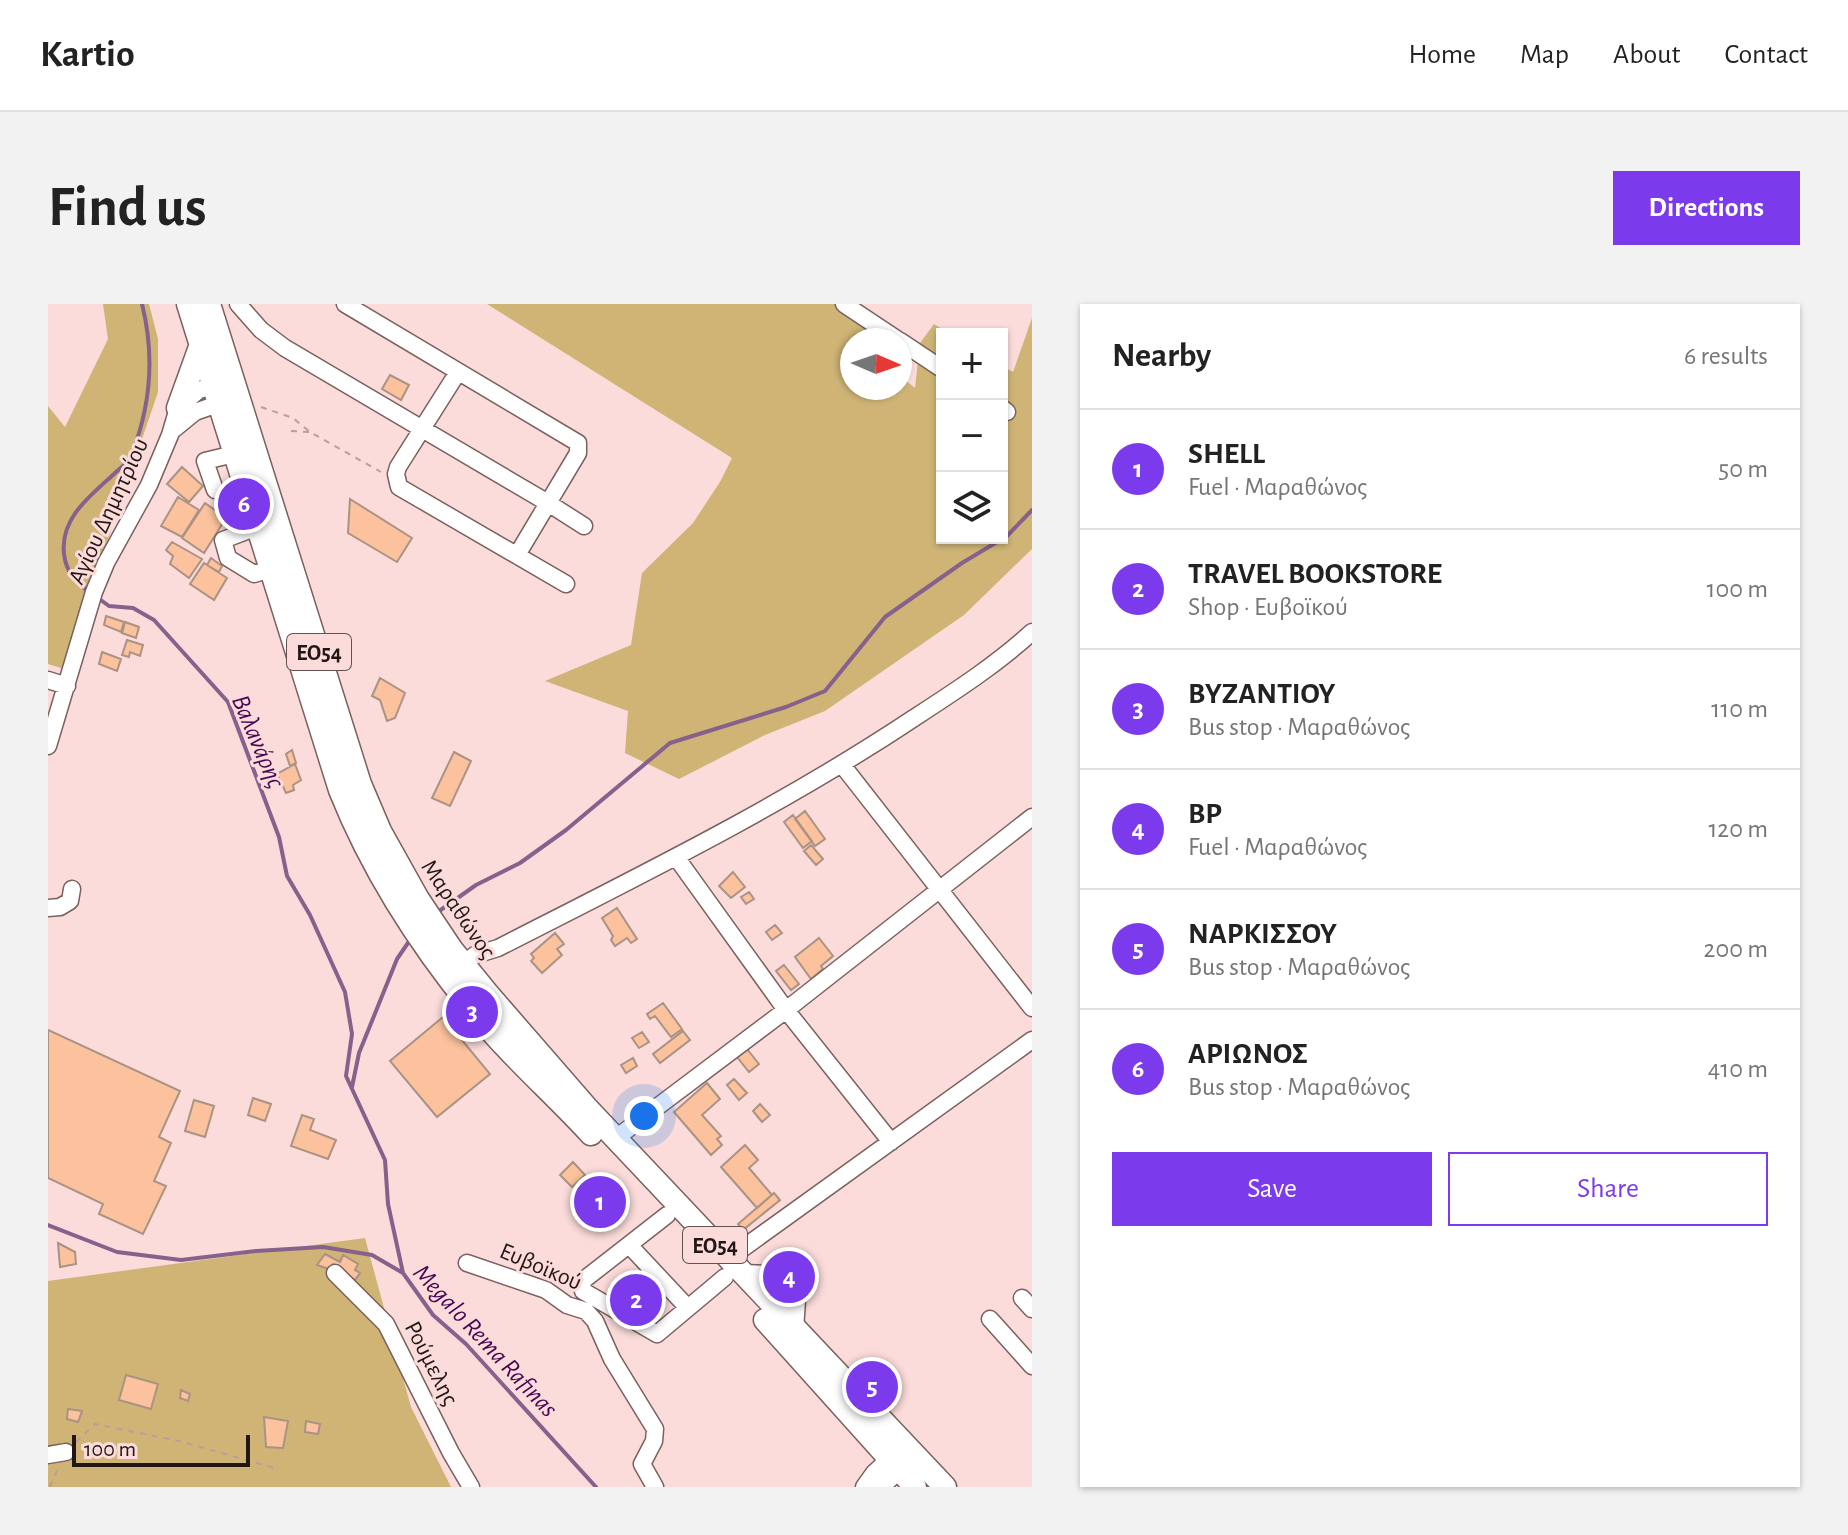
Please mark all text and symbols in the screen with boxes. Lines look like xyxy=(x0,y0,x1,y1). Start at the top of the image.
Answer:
text: Kartio xyxy=(40,36,135,74)
text: Home xyxy=(1409,41,1476,69)
text: Map xyxy=(1520,41,1569,69)
text: About xyxy=(1613,41,1681,69)
text: Contact xyxy=(1725,41,1808,69)
button: Directions xyxy=(1613,171,1800,245)
text: Find us xyxy=(48,180,206,236)
north arrow xyxy=(840,328,912,400)
map controls xyxy=(936,328,1008,544)
button: + xyxy=(936,328,1008,400)
text: Nearby xyxy=(1112,339,1211,373)
text: 6 results xyxy=(1684,343,1768,369)
button: − xyxy=(936,400,1008,472)
street label: Αγίου Δημητρίου xyxy=(65,435,153,588)
text: SHELL xyxy=(1188,439,1265,469)
text: 1 xyxy=(1133,456,1143,482)
text: 50 m xyxy=(1718,456,1768,482)
button: layers xyxy=(936,472,1008,544)
pin: 6 xyxy=(218,474,270,534)
text: Fuel · Μαραθώνος xyxy=(1188,474,1367,500)
text: TRAVEL BOOKSTORE xyxy=(1188,559,1442,589)
text: 2 xyxy=(1132,576,1144,602)
text: 100 m xyxy=(1707,576,1768,602)
text: Shop · Ευβοϊκού xyxy=(1188,594,1348,620)
road number: ΕΟ54 xyxy=(287,634,351,670)
text: ΒΥΖΑΝΤΙΟΥ xyxy=(1188,679,1335,709)
water label: Βαλανάρης xyxy=(227,691,289,792)
text: 3 xyxy=(1132,696,1144,722)
text: 110 m xyxy=(1711,696,1768,722)
text: Bus stop · Μαραθώνος xyxy=(1188,714,1410,740)
text: BP xyxy=(1188,799,1222,829)
text: 4 xyxy=(1131,816,1145,842)
text: 120 m xyxy=(1708,816,1768,842)
text: Fuel · Μαραθώνος xyxy=(1188,834,1367,860)
street label: Μαραθώνος xyxy=(416,856,500,963)
text: ΝΑΡΚΙΣΣΟΥ xyxy=(1188,919,1337,949)
text: 5 xyxy=(1132,936,1144,962)
text: 200 m xyxy=(1704,936,1768,962)
text: Bus stop · Μαραθώνος xyxy=(1188,954,1410,980)
pin: 3 xyxy=(446,982,498,1042)
text: ΑΡΙΩΝΟΣ xyxy=(1188,1039,1308,1069)
text: 6 xyxy=(1132,1056,1144,1082)
text: 410 m xyxy=(1708,1056,1768,1082)
text: Bus stop · Μαραθώνος xyxy=(1188,1074,1410,1100)
your location xyxy=(624,1096,664,1136)
button: Save xyxy=(1112,1152,1432,1226)
button: Share xyxy=(1448,1152,1768,1226)
pin: 1 xyxy=(574,1172,626,1232)
road number: ΕΟ54 xyxy=(683,1227,747,1263)
street label: Ευβοϊκού xyxy=(496,1239,585,1295)
pin: 4 xyxy=(763,1247,815,1307)
water label: Megalo Rema Rafinas xyxy=(408,1259,562,1422)
pin: 2 xyxy=(610,1270,662,1330)
street label: Ρούμελης xyxy=(400,1318,462,1409)
pin: 5 xyxy=(846,1357,898,1417)
scale bar xyxy=(72,1431,250,1467)
text: 100 m xyxy=(84,1438,136,1460)

